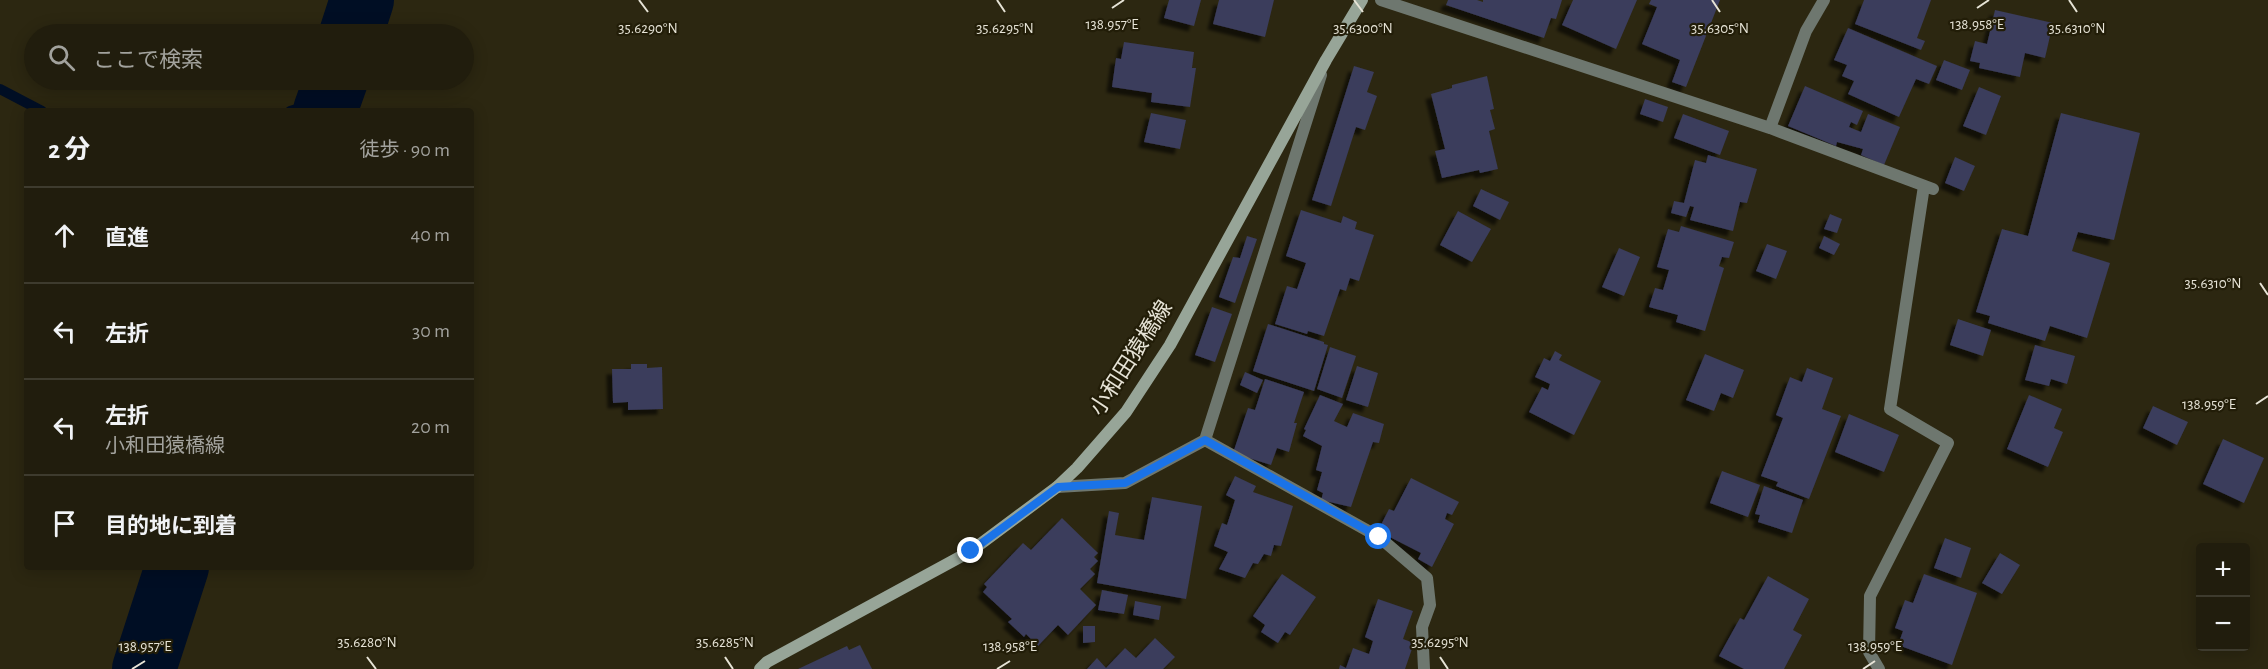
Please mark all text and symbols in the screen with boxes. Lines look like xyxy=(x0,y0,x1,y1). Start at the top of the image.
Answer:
text: 138.957°E xyxy=(1085,17,1139,32)
text: 138.958°E xyxy=(1950,17,2004,32)
text: 35.6290°N xyxy=(618,21,678,36)
text: 35.6295°N xyxy=(976,21,1034,36)
text: 35.6300°N xyxy=(1333,21,1393,36)
text: 35.6305°N xyxy=(1691,21,1749,36)
text: 35.6310°N xyxy=(2049,21,2105,36)
search box xyxy=(24,24,474,90)
icon: search xyxy=(45,41,78,74)
text: ここで検索 xyxy=(93,49,203,71)
text: 2 分 xyxy=(48,137,90,163)
text: 徒歩 · 90 m xyxy=(360,140,450,160)
icon: ahead xyxy=(48,219,81,252)
text: 40 m xyxy=(411,225,450,245)
text: 直進 xyxy=(105,227,149,249)
text: 35.6310°N xyxy=(2185,276,2241,291)
street label: 小和田猿橋線 xyxy=(1085,296,1176,419)
icon: left xyxy=(48,315,81,348)
text: 30 m xyxy=(412,321,450,341)
text: 左折 xyxy=(105,323,149,345)
text: 138.959°E xyxy=(2182,397,2236,412)
text: 左折 xyxy=(105,405,149,427)
icon: left xyxy=(48,411,81,444)
text: 20 m xyxy=(411,417,450,437)
text: 小和田猿橋線 xyxy=(105,436,225,456)
icon: arrive xyxy=(48,507,81,540)
text: 目的地に到着 xyxy=(105,515,237,537)
route start xyxy=(1365,523,1391,549)
route end xyxy=(957,537,983,563)
map controls xyxy=(2196,543,2250,651)
button: + xyxy=(2196,543,2250,597)
button: − xyxy=(2196,597,2250,651)
text: 35.6280°N xyxy=(337,635,397,650)
text: 35.6285°N xyxy=(696,635,754,650)
text: 35.6295°N xyxy=(1411,635,1469,650)
text: 138.957°E xyxy=(118,639,172,654)
text: 138.958°E xyxy=(983,639,1037,654)
text: 138.959°E xyxy=(1848,639,1902,654)

